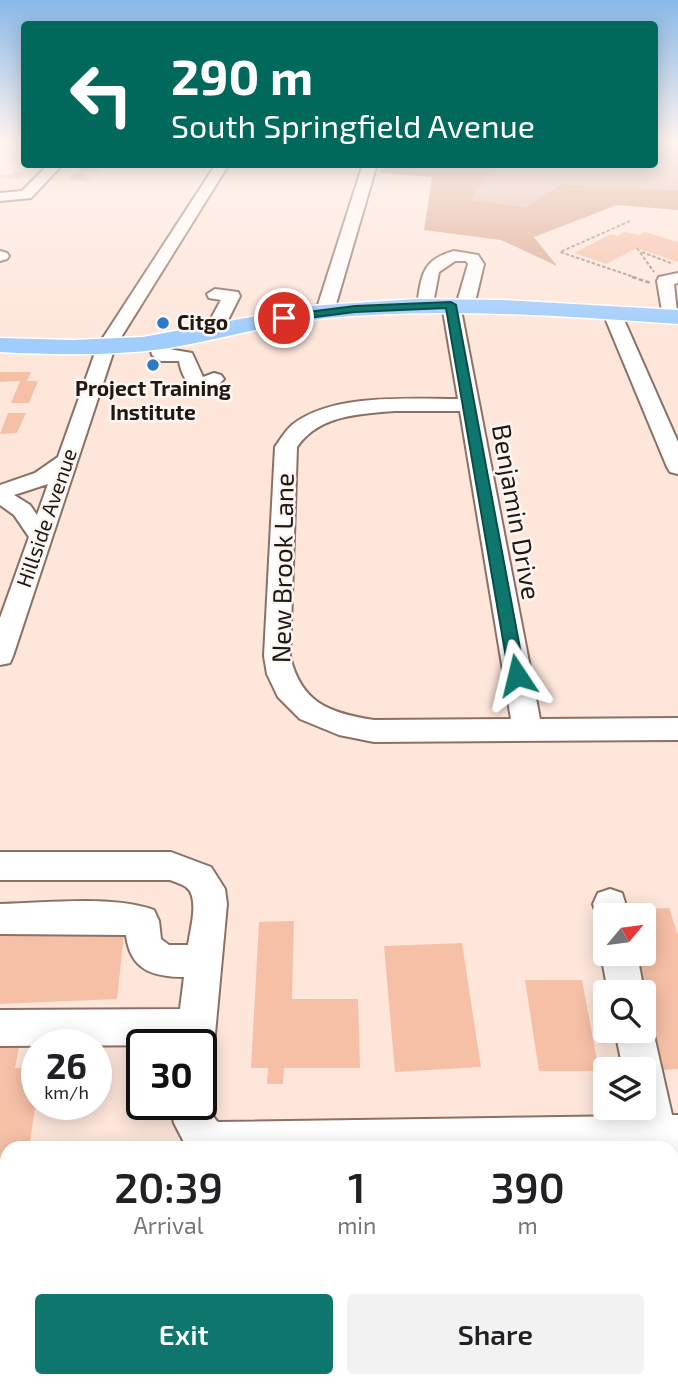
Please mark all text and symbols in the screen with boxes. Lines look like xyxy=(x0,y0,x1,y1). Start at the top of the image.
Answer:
text: 290 m xyxy=(171,46,313,105)
icon: left xyxy=(56,49,147,140)
text: South Springfield Avenue xyxy=(171,106,535,144)
pin xyxy=(254,288,314,348)
icon: arrive xyxy=(265,299,303,337)
place label: Citgo xyxy=(177,309,228,334)
marker: Citgo xyxy=(155,315,171,331)
marker: Project Training Institute xyxy=(145,357,161,373)
place label: Project Training Institute xyxy=(75,375,231,424)
street label: Benjamin Drive xyxy=(487,421,548,602)
street label: Hillside Avenue xyxy=(10,445,81,590)
street label: New Brook Lane xyxy=(264,473,299,663)
position arrow xyxy=(480,638,554,712)
north arrow xyxy=(593,903,656,966)
map controls xyxy=(593,903,656,1120)
button: search xyxy=(593,980,656,1043)
speed limit sign: 30 xyxy=(126,1029,217,1120)
text: 26 xyxy=(46,1044,87,1086)
button: layers xyxy=(593,1057,656,1120)
text: km/h xyxy=(44,1081,89,1103)
text: 20:39 xyxy=(114,1161,223,1211)
text: 1 xyxy=(348,1161,366,1211)
text: 390 xyxy=(491,1161,565,1211)
text: Arrival xyxy=(134,1211,204,1239)
text: min xyxy=(337,1211,376,1239)
text: m xyxy=(518,1211,538,1239)
button: Exit xyxy=(35,1294,333,1374)
button: Share xyxy=(347,1294,644,1374)

